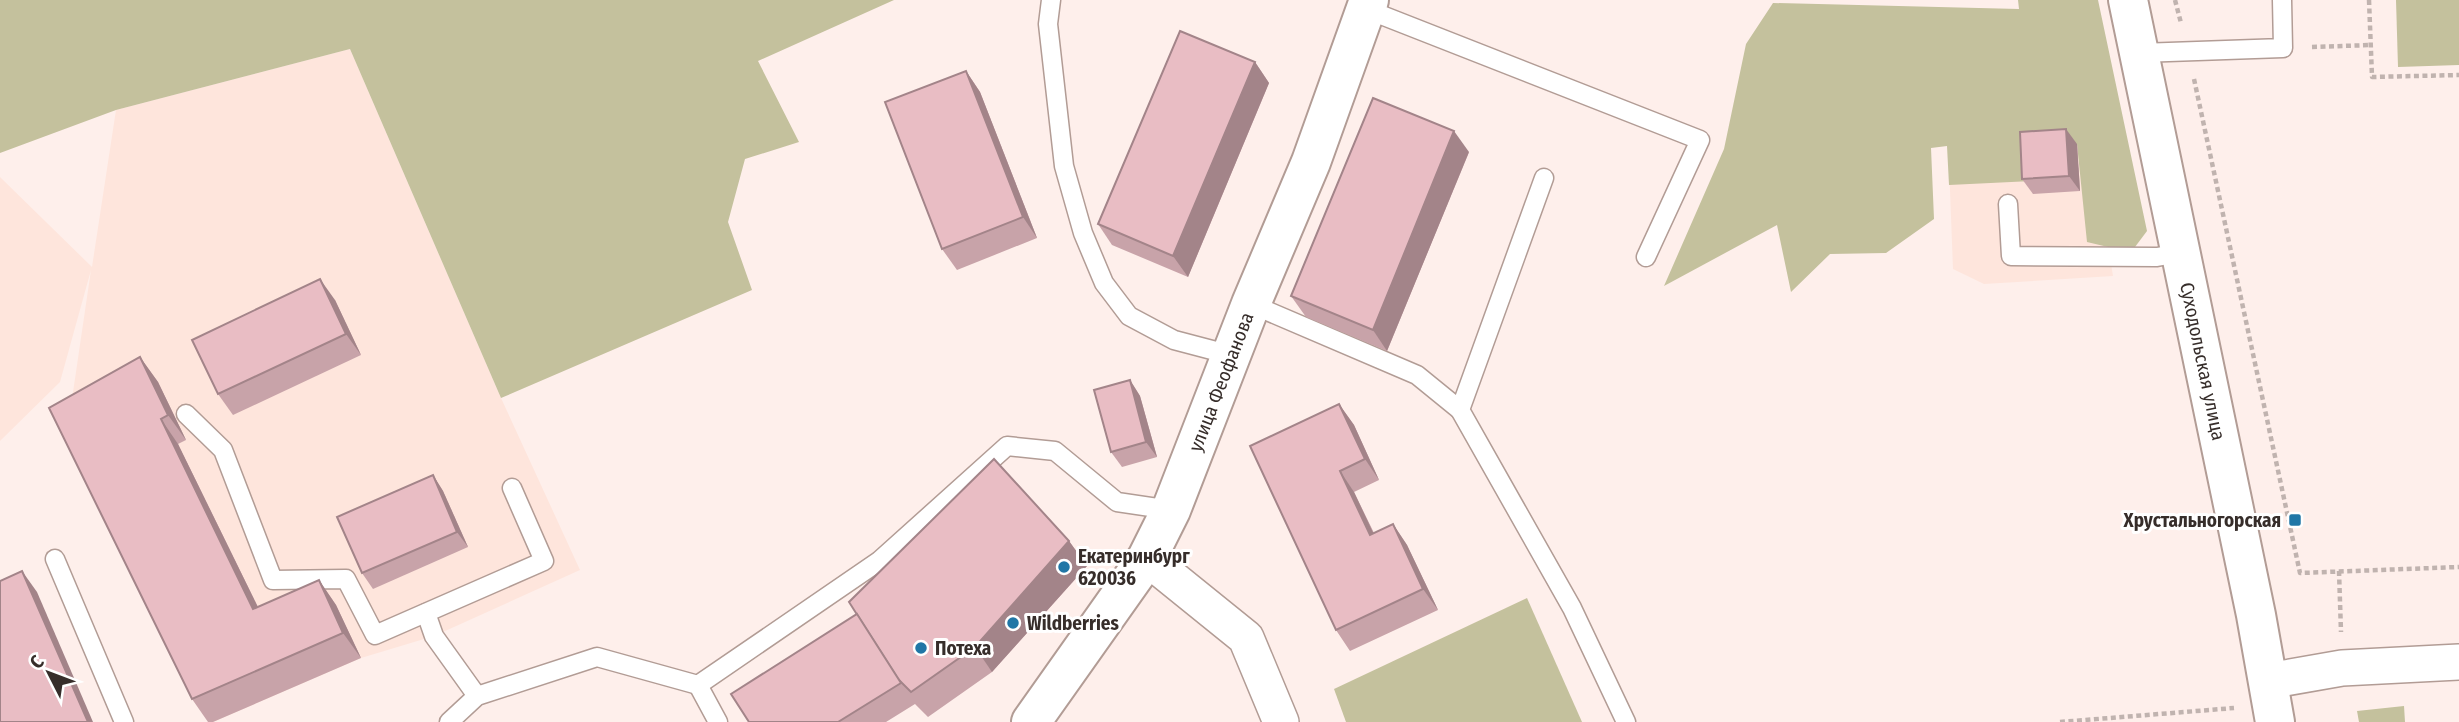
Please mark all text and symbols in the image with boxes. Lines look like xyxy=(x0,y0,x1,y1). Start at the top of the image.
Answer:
street label: Суходольская улица xyxy=(2175,280,2230,442)
street label: улица Феофанова xyxy=(1184,309,1259,455)
place label: Хрустальногорская xyxy=(2123,509,2281,532)
marker: Хрустальногорская xyxy=(2287,512,2303,528)
place label: Екатеринбург 620036 xyxy=(1078,545,1190,590)
marker: Екатеринбург 620036 xyxy=(1056,559,1072,575)
place label: Wildberries xyxy=(1027,612,1119,635)
marker: Wildberries xyxy=(1005,615,1021,631)
place label: Потеха xyxy=(935,637,991,660)
north arrow xyxy=(14,638,84,708)
marker: Потеха xyxy=(913,640,929,656)
text: С xyxy=(25,651,49,673)

